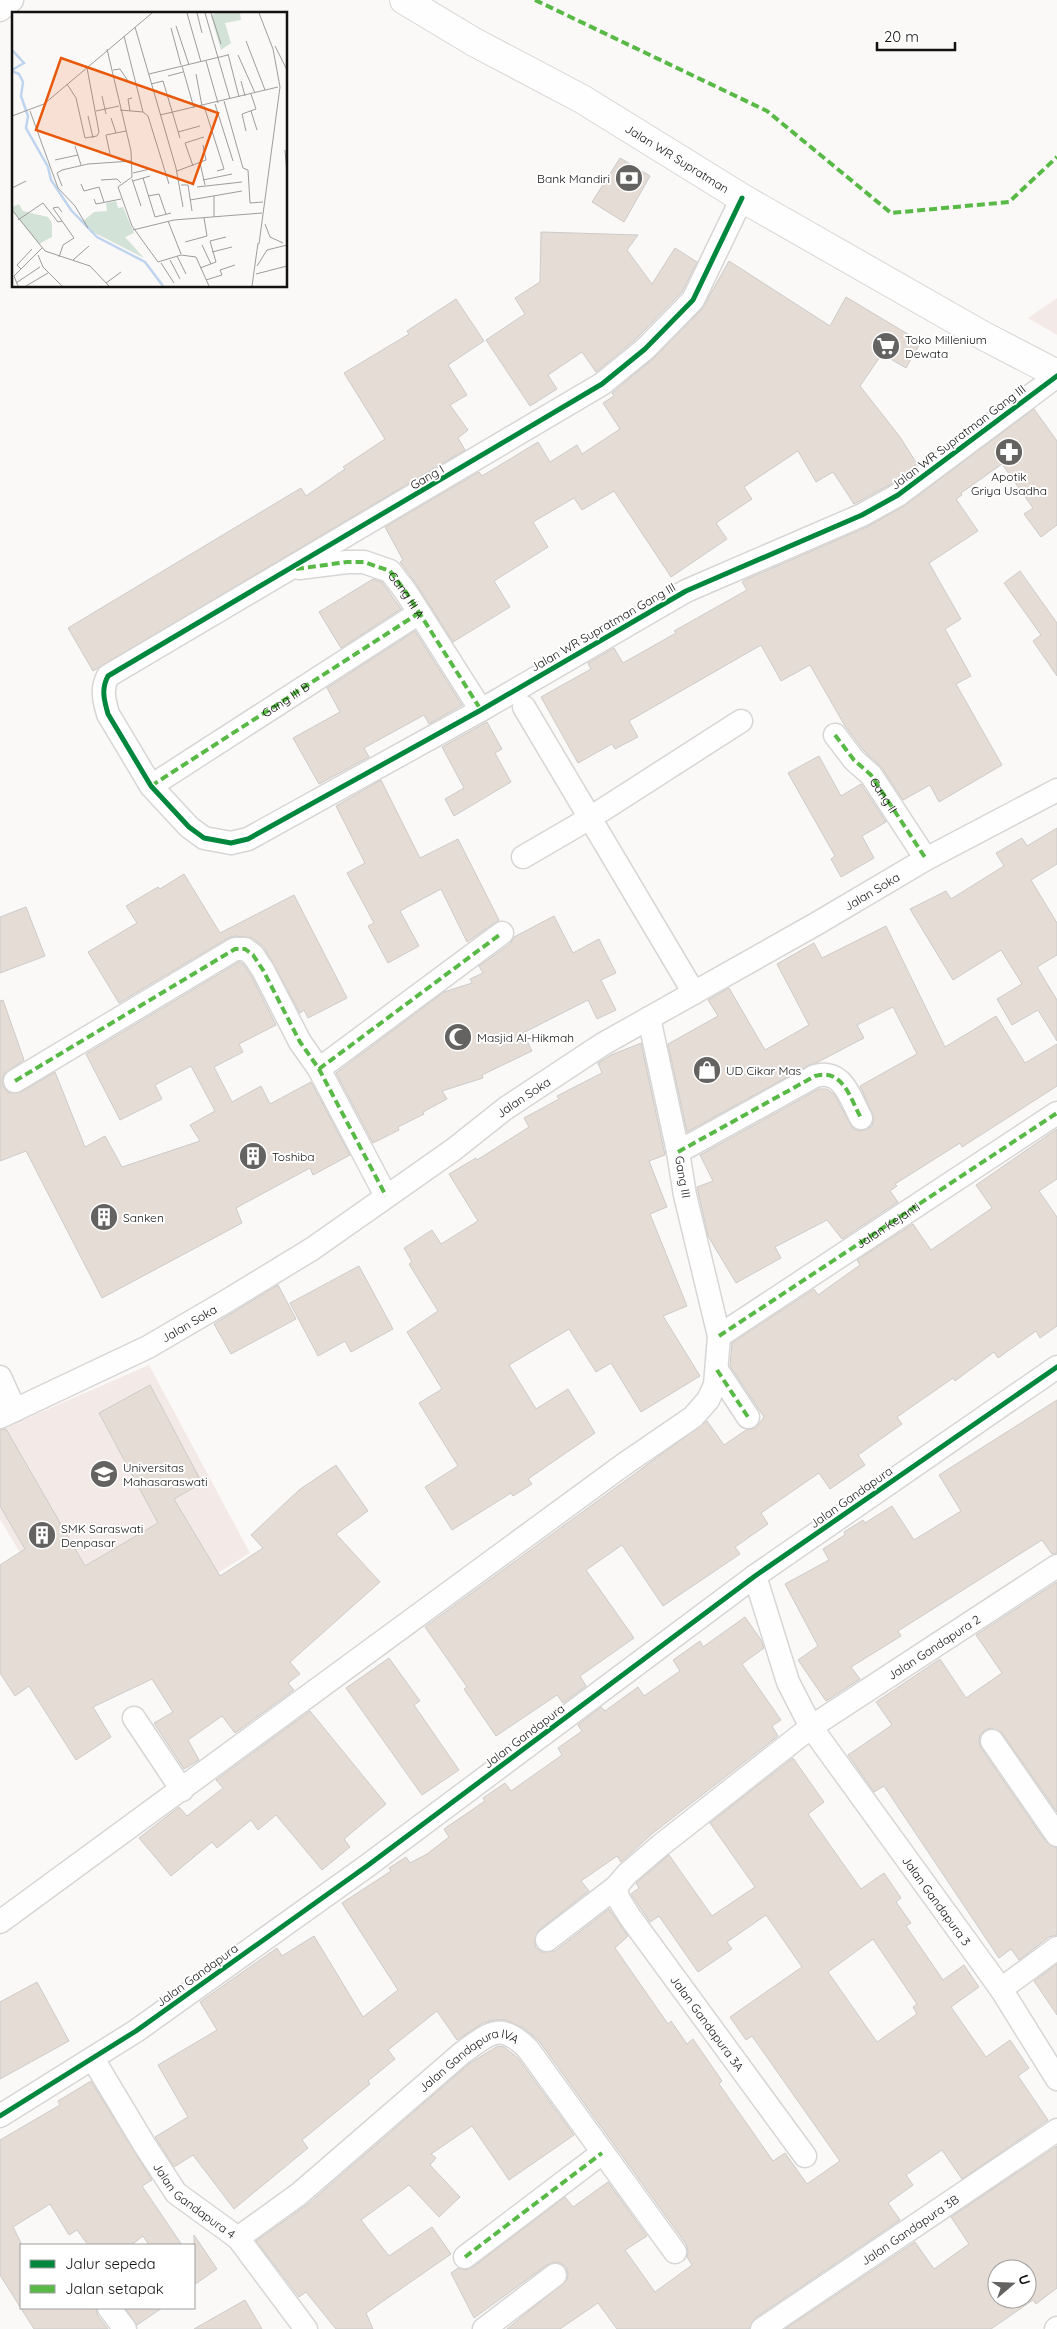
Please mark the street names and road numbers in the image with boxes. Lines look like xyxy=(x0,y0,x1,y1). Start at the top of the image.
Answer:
street label: Jalan WR Supratman xyxy=(623,120,732,196)
street label: Jalan WR Supratman Gang III xyxy=(888,381,1028,493)
street label: Gang I xyxy=(407,461,447,493)
street label: Gang III A xyxy=(385,568,428,621)
street label: Jalan WR Supratman Gang III xyxy=(528,579,678,675)
street label: Gang III B xyxy=(259,678,312,720)
street label: Gang II xyxy=(867,774,901,816)
street label: Jalan Soka xyxy=(841,869,902,913)
street label: Jalan Soka xyxy=(493,1073,553,1121)
street label: Gang III xyxy=(672,1155,694,1199)
street label: Jalan Kejanti xyxy=(853,1198,922,1251)
street label: Jalan Soka xyxy=(158,1301,219,1345)
street label: Jalan Gandapura xyxy=(807,1463,895,1531)
street label: Jalan Gandapura 2 xyxy=(884,1611,983,1683)
street label: Jalan Gandapura xyxy=(481,1701,567,1771)
street label: Jalan Gandapura 3 xyxy=(899,1853,974,1948)
street label: Jalan Gandapura xyxy=(153,1940,241,2010)
street label: Jalan Gandapura 3A xyxy=(668,1972,748,2074)
street label: Jalan Gandapura IVA xyxy=(415,2025,523,2095)
street label: Jalan Gandapura 4 xyxy=(150,2159,239,2241)
street label: Jalan Gandapura 3B xyxy=(858,2191,962,2268)

